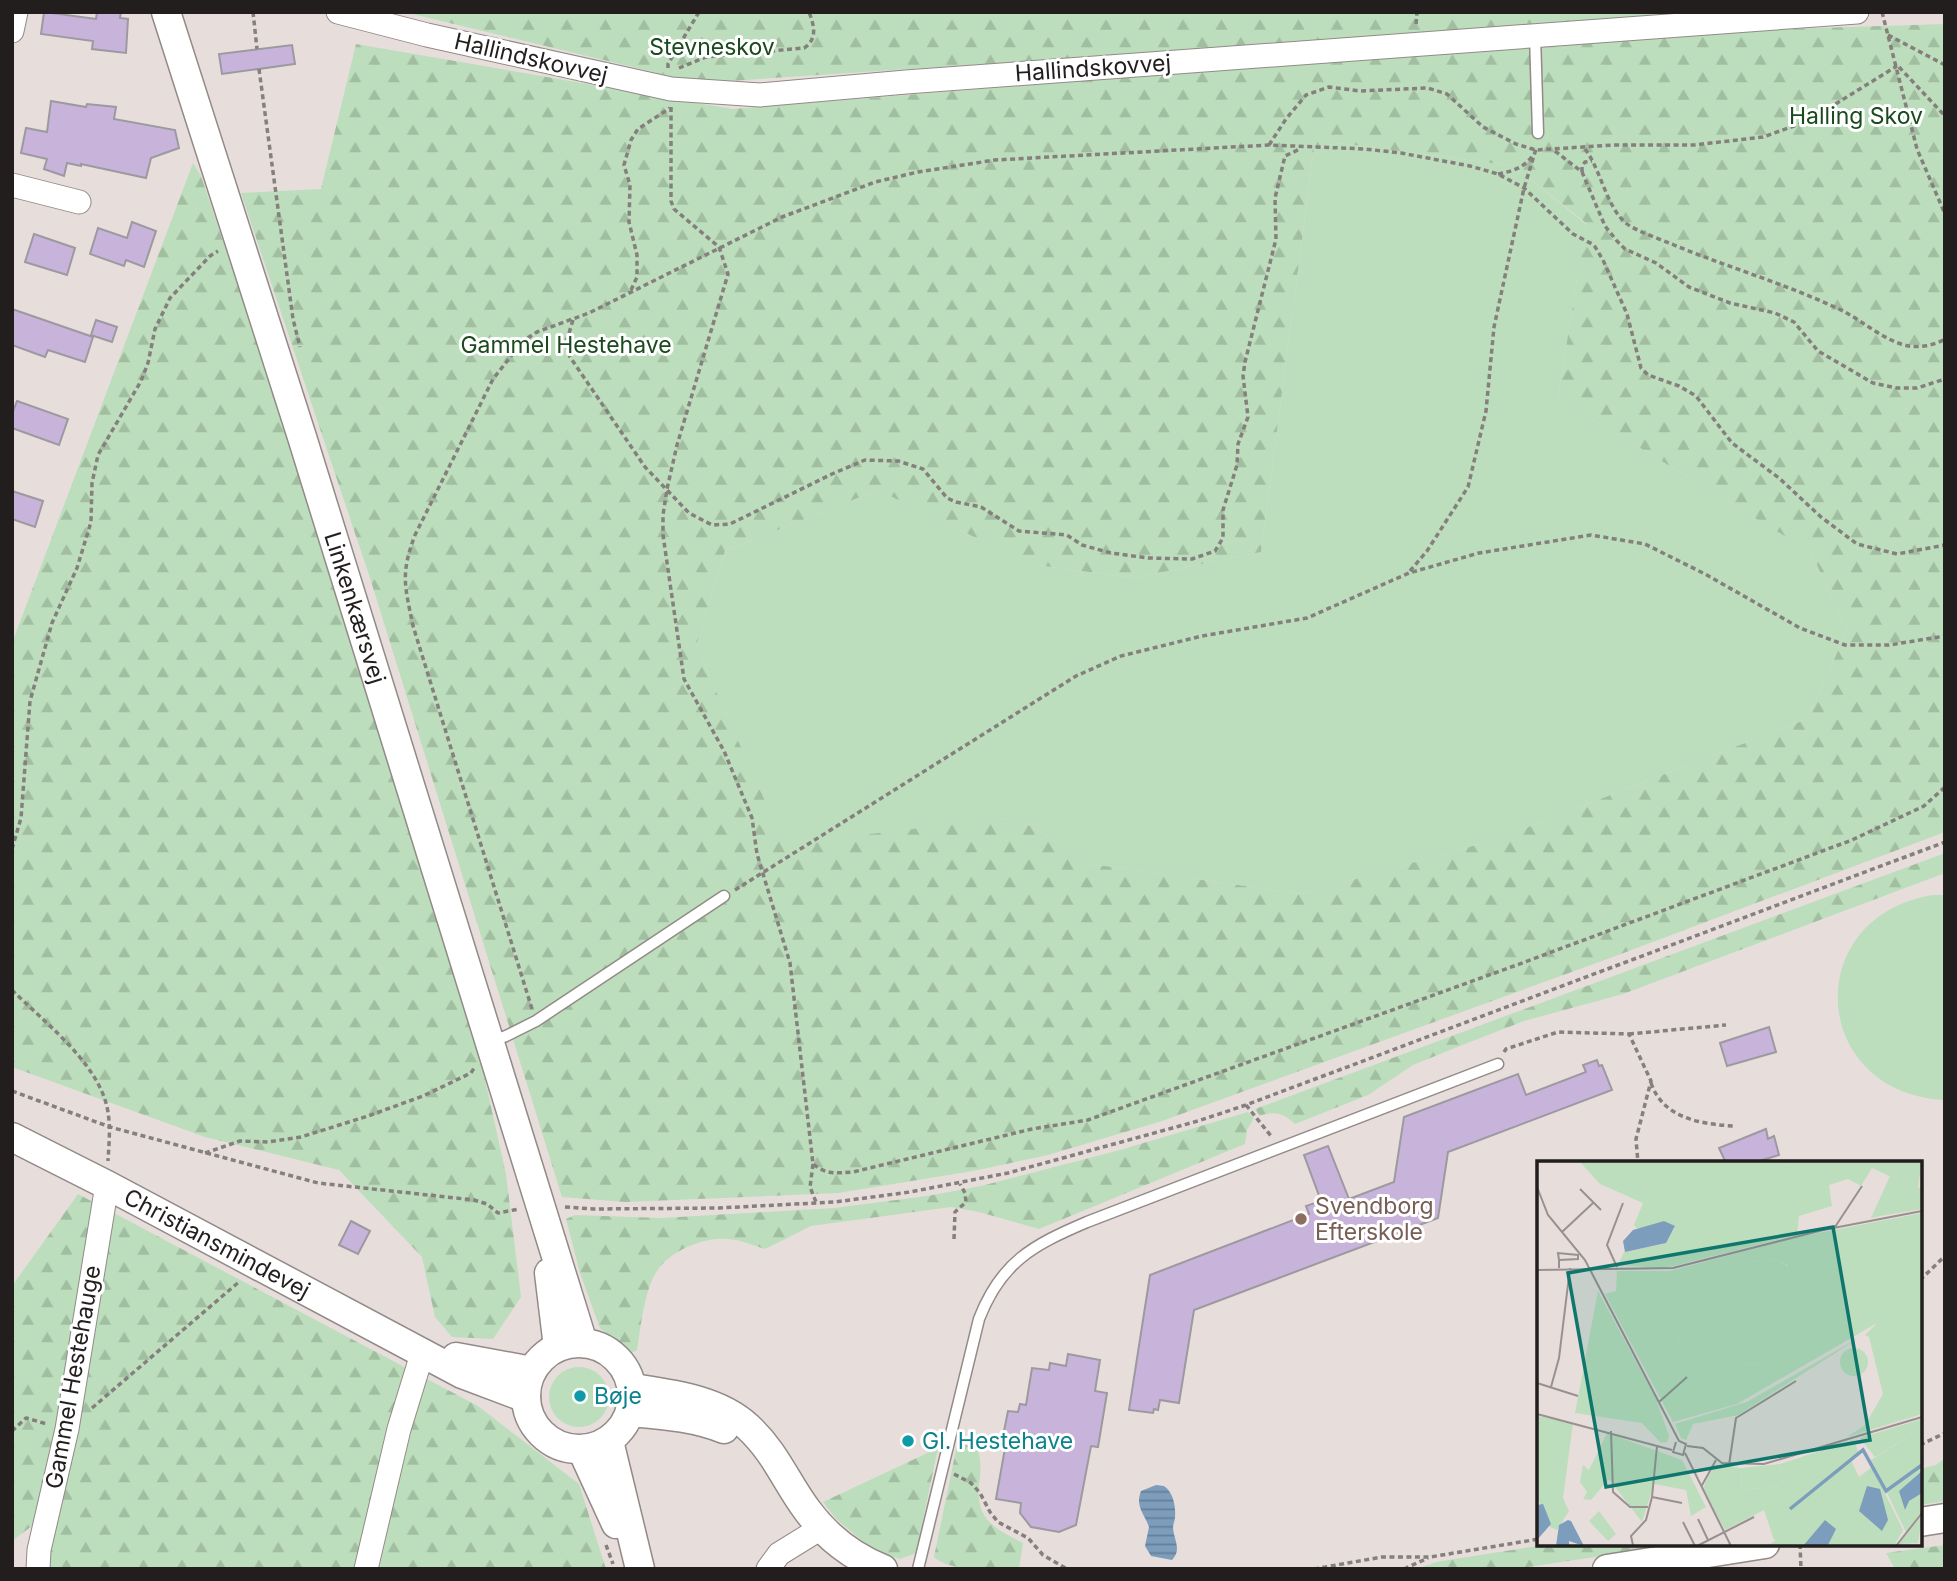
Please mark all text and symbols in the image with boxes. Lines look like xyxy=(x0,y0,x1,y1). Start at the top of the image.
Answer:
street label: Hallindskovvej xyxy=(452,27,610,89)
park label: Stevneskov xyxy=(649,33,775,61)
street label: Hallindskovvej xyxy=(1014,49,1172,87)
park label: Halling Skov xyxy=(1789,102,1923,130)
park label: Gammel Hestehave xyxy=(460,331,672,359)
street label: Linkenkærsvej xyxy=(318,528,392,687)
inset map xyxy=(1537,1161,1922,1546)
street label: Christiansmindevej xyxy=(119,1183,315,1304)
place label: Svendborg Efterskole xyxy=(1315,1192,1434,1246)
marker: Svendborg Efterskole xyxy=(1293,1211,1309,1227)
street label: Gammel Hestehauge xyxy=(40,1263,106,1491)
place label: Bøje xyxy=(594,1382,642,1410)
marker: Bøje xyxy=(572,1388,588,1404)
place label: Gl. Hestehave xyxy=(922,1427,1073,1455)
marker: Gl. Hestehave xyxy=(900,1433,916,1449)

